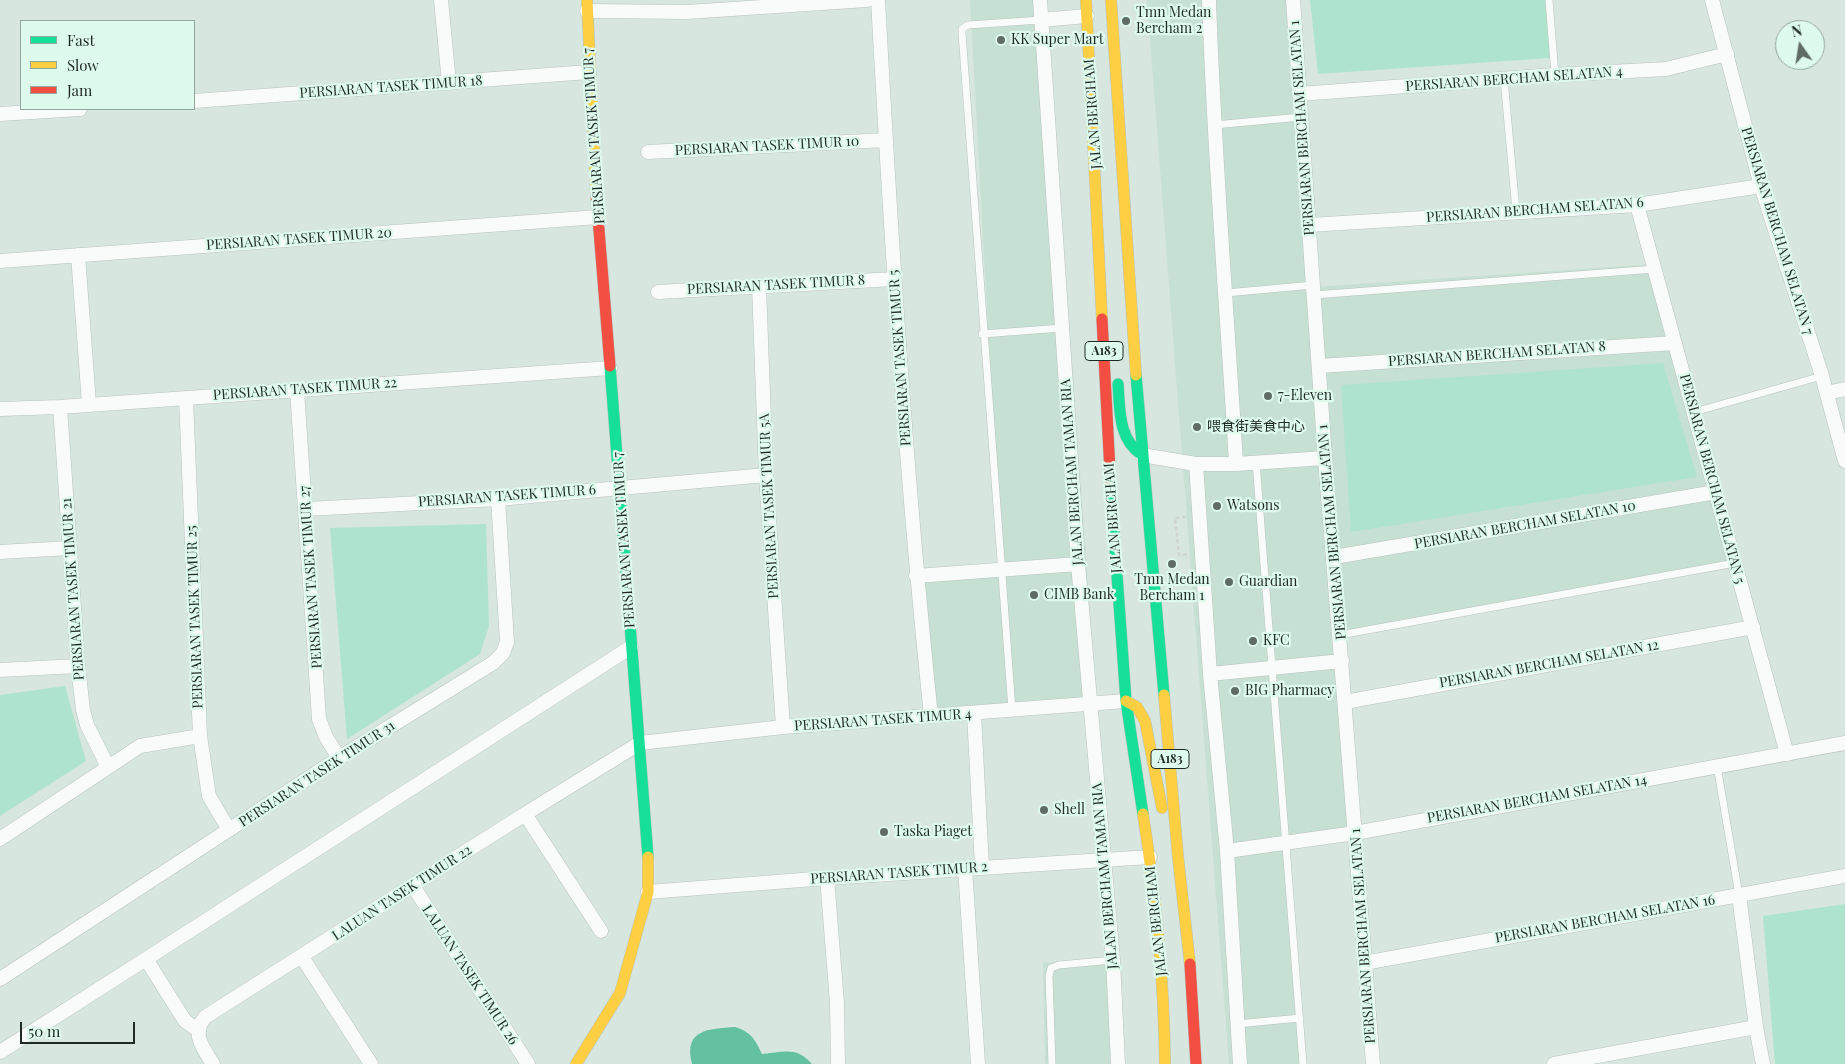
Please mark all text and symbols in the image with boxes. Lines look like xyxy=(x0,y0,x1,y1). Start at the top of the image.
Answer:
place label: Tmn Medan Bercham 2 xyxy=(1136,5,1211,38)
marker: Tmn Medan Bercham 2 xyxy=(1120,15,1132,27)
legend xyxy=(20,20,195,110)
street label: PERSIARAN BERCHAM SELATAN 1 xyxy=(1286,20,1318,236)
north arrow xyxy=(1775,20,1825,70)
text: N xyxy=(1790,20,1804,41)
text: Fast xyxy=(67,30,95,50)
place label: KK Super Mart xyxy=(1011,32,1104,48)
marker: KK Super Mart xyxy=(995,34,1007,46)
street label: PERSIARAN TASEK TIMUR 7 xyxy=(579,47,609,225)
text: Slow xyxy=(67,55,99,75)
street label: JALAN BERCHAM xyxy=(1081,58,1105,170)
street label: PERSIARAN BERCHAM SELATAN 4 xyxy=(1405,63,1623,95)
street label: PERSIARAN TASEK TIMUR 18 xyxy=(299,72,483,102)
text: Jam xyxy=(67,80,92,100)
street label: PERSIARAN BERCHAM SELATAN 7 xyxy=(1737,125,1817,337)
street label: PERSIARAN TASEK TIMUR 10 xyxy=(674,133,860,159)
street label: PERSIARAN BERCHAM SELATAN 6 xyxy=(1426,194,1644,226)
street label: PERSIARAN TASEK TIMUR 20 xyxy=(206,224,392,254)
street label: PERSIARAN TASEK TIMUR 5 xyxy=(885,269,915,447)
street label: PERSIARAN TASEK TIMUR 8 xyxy=(687,272,865,298)
street label: PERSIARAN BERCHAM SELATAN 8 xyxy=(1388,338,1606,370)
road number: A183 xyxy=(1085,342,1123,361)
street label: PERSIARAN BERCHAM SELATAN 5 xyxy=(1676,372,1748,586)
street label: PERSIARAN TASEK TIMUR 22 xyxy=(212,374,398,404)
street label: JALAN BERCHAM TAMAN RIA xyxy=(1057,378,1087,566)
place label: 7-Eleven xyxy=(1278,388,1332,404)
marker: 7-Eleven xyxy=(1262,390,1274,402)
street label: PERSIARAN TASEK TIMUR 5A xyxy=(756,413,782,599)
place label: 喂食街美食中心 xyxy=(1207,419,1305,435)
marker: 喂食街美食中心 xyxy=(1191,421,1203,433)
street label: PERSIARAN BERCHAM SELATAN 1 xyxy=(1314,424,1350,640)
street label: PERSIARAN TASEK TIMUR 7 xyxy=(609,451,639,629)
street label: JALAN BERCHAM xyxy=(1101,462,1125,574)
street label: PERSIARAN TASEK TIMUR 6 xyxy=(418,481,596,511)
street label: PERSIARAN TASEK TIMUR 27 xyxy=(296,485,326,669)
street label: PERSIARAN TASEK TIMUR 21 xyxy=(58,497,88,681)
street label: PERSIARAN BERCHAM SELATAN 10 xyxy=(1413,497,1637,553)
place label: Watsons xyxy=(1227,498,1279,514)
marker: Watsons xyxy=(1211,500,1223,512)
street label: PERSIARAN TASEK TIMUR 25 xyxy=(183,525,207,709)
marker: Tmn Medan Bercham 1 xyxy=(1166,558,1178,570)
place label: Tmn Medan Bercham 1 xyxy=(1134,572,1210,604)
place label: Guardian xyxy=(1239,574,1297,590)
marker: Guardian xyxy=(1223,576,1235,588)
place label: CIMB Bank xyxy=(1044,587,1115,603)
marker: CIMB Bank xyxy=(1028,589,1040,601)
place label: KFC xyxy=(1263,633,1290,649)
marker: KFC xyxy=(1247,635,1259,647)
street label: PERSIARAN BERCHAM SELATAN 12 xyxy=(1438,636,1660,692)
place label: BIG Pharmacy xyxy=(1245,683,1334,699)
marker: BIG Pharmacy xyxy=(1229,685,1241,697)
street label: PERSIARAN TASEK TIMUR 4 xyxy=(794,705,972,735)
street label: PERSIARAN TASEK TIMUR 31 xyxy=(236,717,398,831)
road number: A183 xyxy=(1151,750,1189,769)
street label: PERSIARAN BERCHAM SELATAN 14 xyxy=(1426,771,1648,827)
street label: JALAN BERCHAM TAMAN RIA xyxy=(1088,782,1122,970)
place label: Shell xyxy=(1054,802,1085,818)
marker: Shell xyxy=(1038,804,1050,816)
place label: Taska Piaget xyxy=(894,824,972,840)
marker: Taska Piaget xyxy=(878,826,890,838)
street label: PERSIARAN BERCHAM SELATAN 1 xyxy=(1347,828,1379,1044)
street label: LALUAN TASEK TIMUR 22 xyxy=(329,842,475,944)
street label: PERSIARAN TASEK TIMUR 2 xyxy=(810,858,988,888)
street label: JALAN BERCHAM xyxy=(1142,865,1170,977)
street label: PERSIARAN BERCHAM SELATAN 16 xyxy=(1494,891,1716,947)
street label: LALUAN TASEK TIMUR 26 xyxy=(418,902,522,1048)
scale bar xyxy=(22,1012,138,1044)
text: 50 m xyxy=(28,1021,60,1041)

